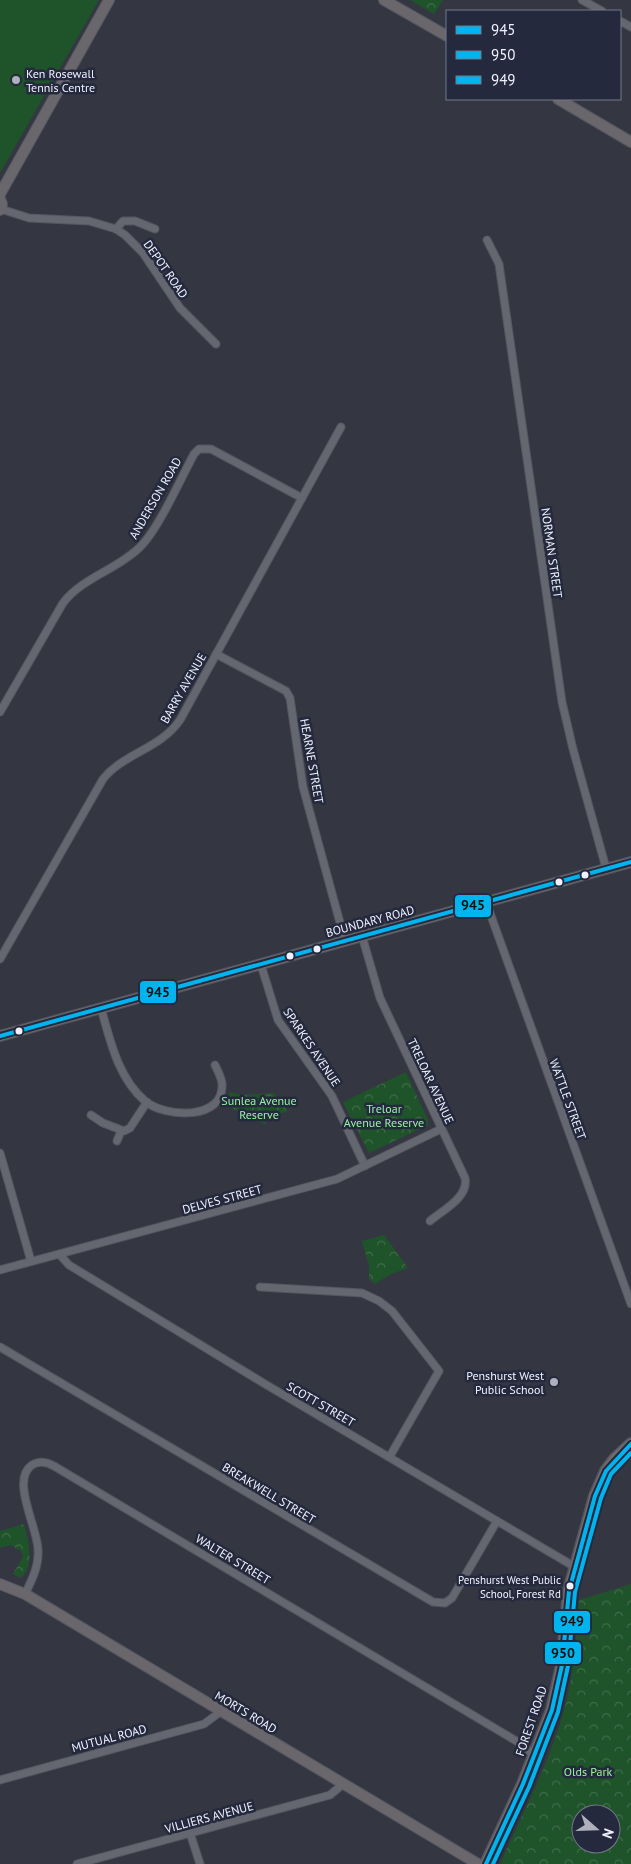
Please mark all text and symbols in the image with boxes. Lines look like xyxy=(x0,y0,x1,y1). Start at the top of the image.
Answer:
legend xyxy=(446,10,621,100)
text: 945 xyxy=(491,20,516,39)
text: 950 xyxy=(491,45,516,64)
place label: Ken Rosewall Tennis Centre xyxy=(26,66,95,95)
text: 949 xyxy=(491,70,516,89)
marker: Ken Rosewall Tennis Centre xyxy=(10,74,22,86)
street label: DEPOT ROAD xyxy=(141,237,191,301)
street label: ANDERSON ROAD xyxy=(126,454,185,541)
street label: NORMAN STREET xyxy=(538,507,566,599)
street label: BARRY AVENUE xyxy=(157,650,209,726)
street label: HEARNE STREET xyxy=(297,717,327,805)
unlabelled marker xyxy=(580,870,590,880)
unlabelled marker xyxy=(554,877,564,887)
line badge: 945 xyxy=(454,894,492,918)
text: 945 xyxy=(461,896,485,914)
street label: BOUNDARY ROAD xyxy=(324,902,416,940)
unlabelled marker xyxy=(312,944,322,954)
unlabelled marker xyxy=(285,951,295,961)
line badge: 945 xyxy=(139,980,177,1004)
text: 945 xyxy=(146,983,170,1001)
street label: SPARKES AVENUE xyxy=(280,1005,344,1089)
unlabelled marker xyxy=(14,1026,24,1036)
street label: TRELOAR AVENUE xyxy=(405,1036,457,1126)
street label: WATTLE STREET xyxy=(546,1057,590,1142)
park label: Sunlea Avenue Reserve xyxy=(221,1093,297,1122)
park label: Treloar Avenue Reserve xyxy=(344,1101,424,1130)
street label: DELVES STREET xyxy=(181,1181,264,1217)
place label: Penshurst West Public School xyxy=(466,1368,544,1397)
marker: Penshurst West Public School xyxy=(548,1376,560,1388)
street label: SCOTT STREET xyxy=(284,1378,358,1430)
street label: BREAKWELL STREET xyxy=(220,1459,319,1527)
street label: WALTER STREET xyxy=(193,1531,273,1587)
place label: Penshurst West Public School, Forest Rd xyxy=(458,1573,561,1601)
marker: Penshurst West Public School, Forest Rd xyxy=(565,1581,575,1591)
line badge: 949 xyxy=(553,1610,591,1634)
text: 949 xyxy=(560,1612,584,1630)
line badge: 950 xyxy=(544,1641,582,1665)
text: 950 xyxy=(551,1644,575,1662)
street label: FOREST ROAD xyxy=(512,1684,550,1758)
street label: MORTS ROAD xyxy=(212,1688,280,1736)
street label: MUTUAL ROAD xyxy=(70,1721,148,1755)
park label: Olds Park xyxy=(564,1764,612,1779)
street label: VILLIERS AVENUE xyxy=(162,1798,255,1836)
north arrow xyxy=(571,1804,621,1854)
text: N xyxy=(598,1826,618,1841)

